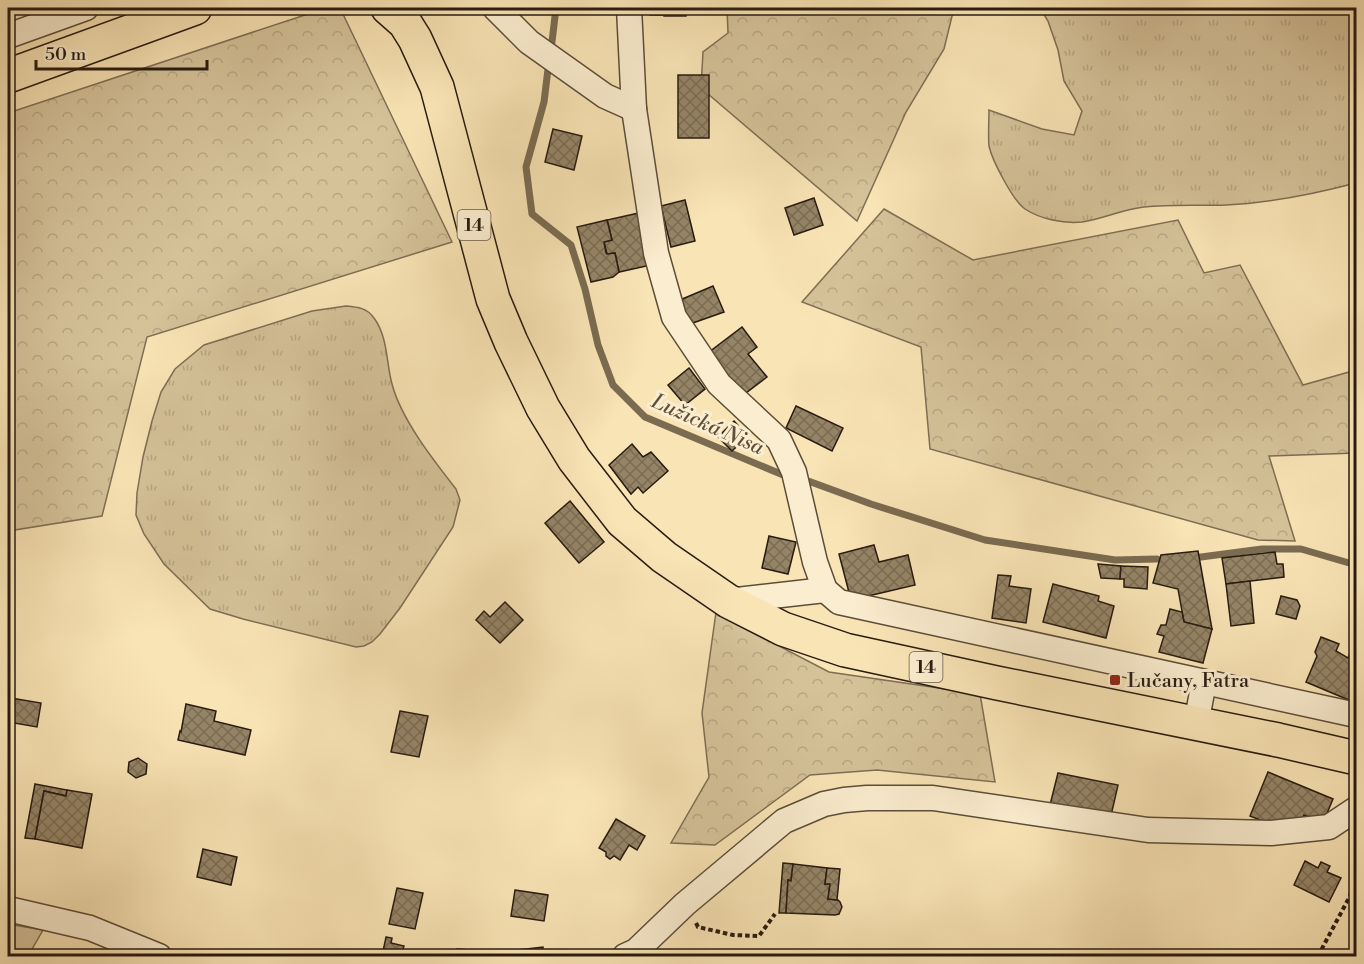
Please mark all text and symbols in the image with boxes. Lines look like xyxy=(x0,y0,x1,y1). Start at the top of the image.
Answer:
scale bar xyxy=(36,33,207,71)
text: 50 m xyxy=(45,43,87,66)
road number: 14 xyxy=(458,210,490,240)
water label: Lužická Nisa xyxy=(647,388,768,461)
road number: 14 xyxy=(910,652,942,682)
place label: Lučany, Fatra xyxy=(1127,669,1250,694)
marker: Lučany, Fatra xyxy=(1108,673,1122,687)

